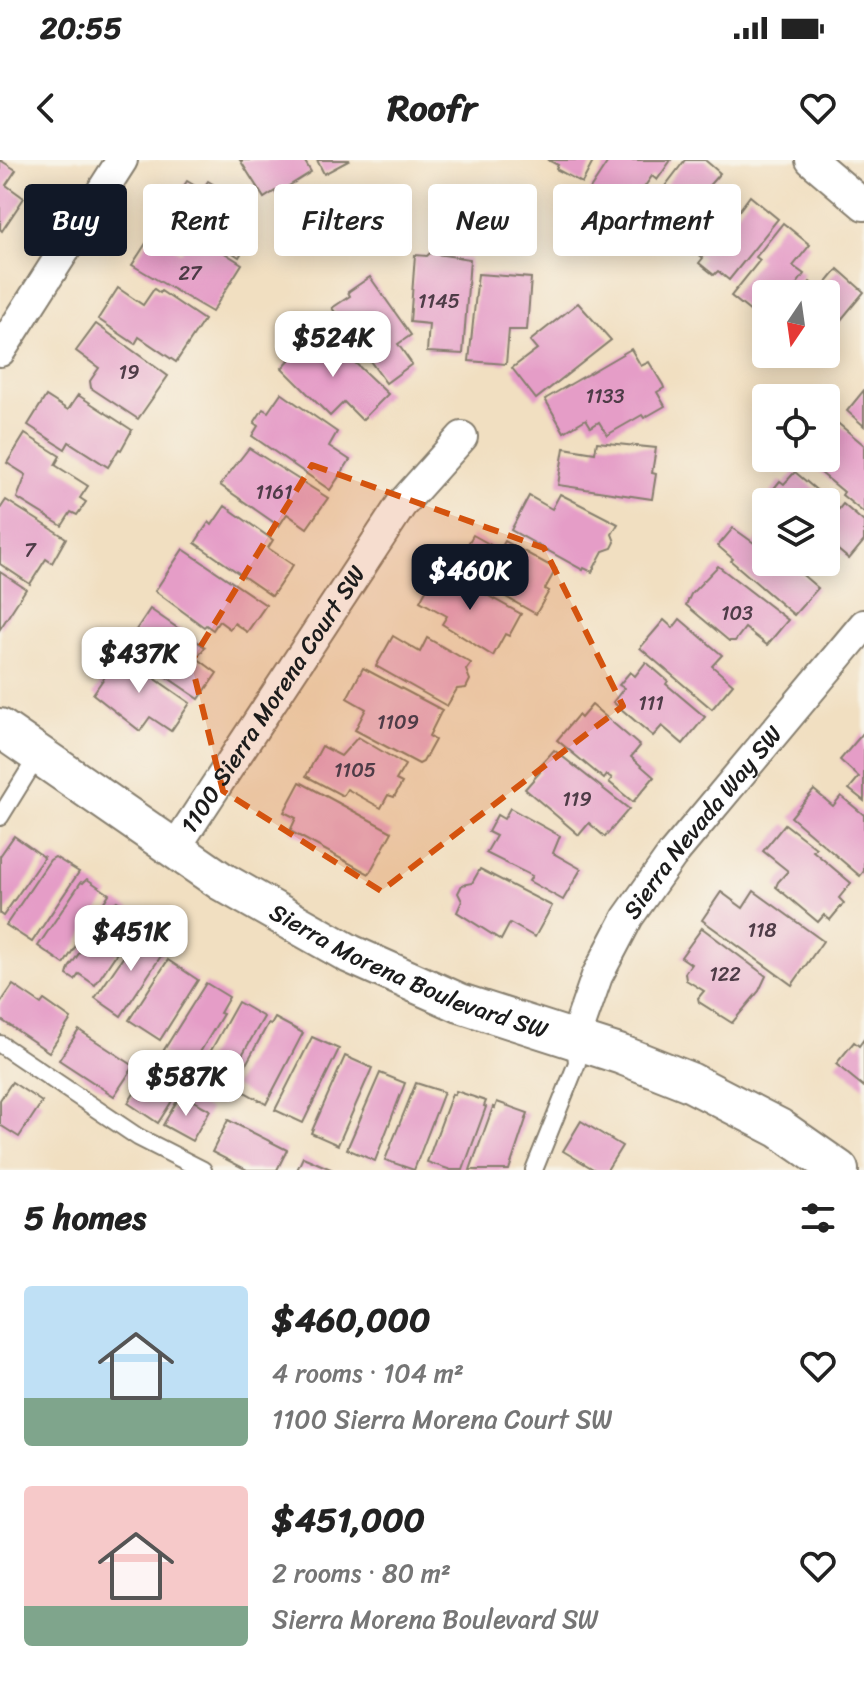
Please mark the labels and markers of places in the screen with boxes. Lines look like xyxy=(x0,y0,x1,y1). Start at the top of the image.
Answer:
pin: $524K xyxy=(277,311,389,379)
pin: $460K xyxy=(414,544,526,612)
pin: $437K xyxy=(83,627,195,695)
pin: $451K xyxy=(75,905,187,973)
pin: $587K xyxy=(130,1050,242,1118)

